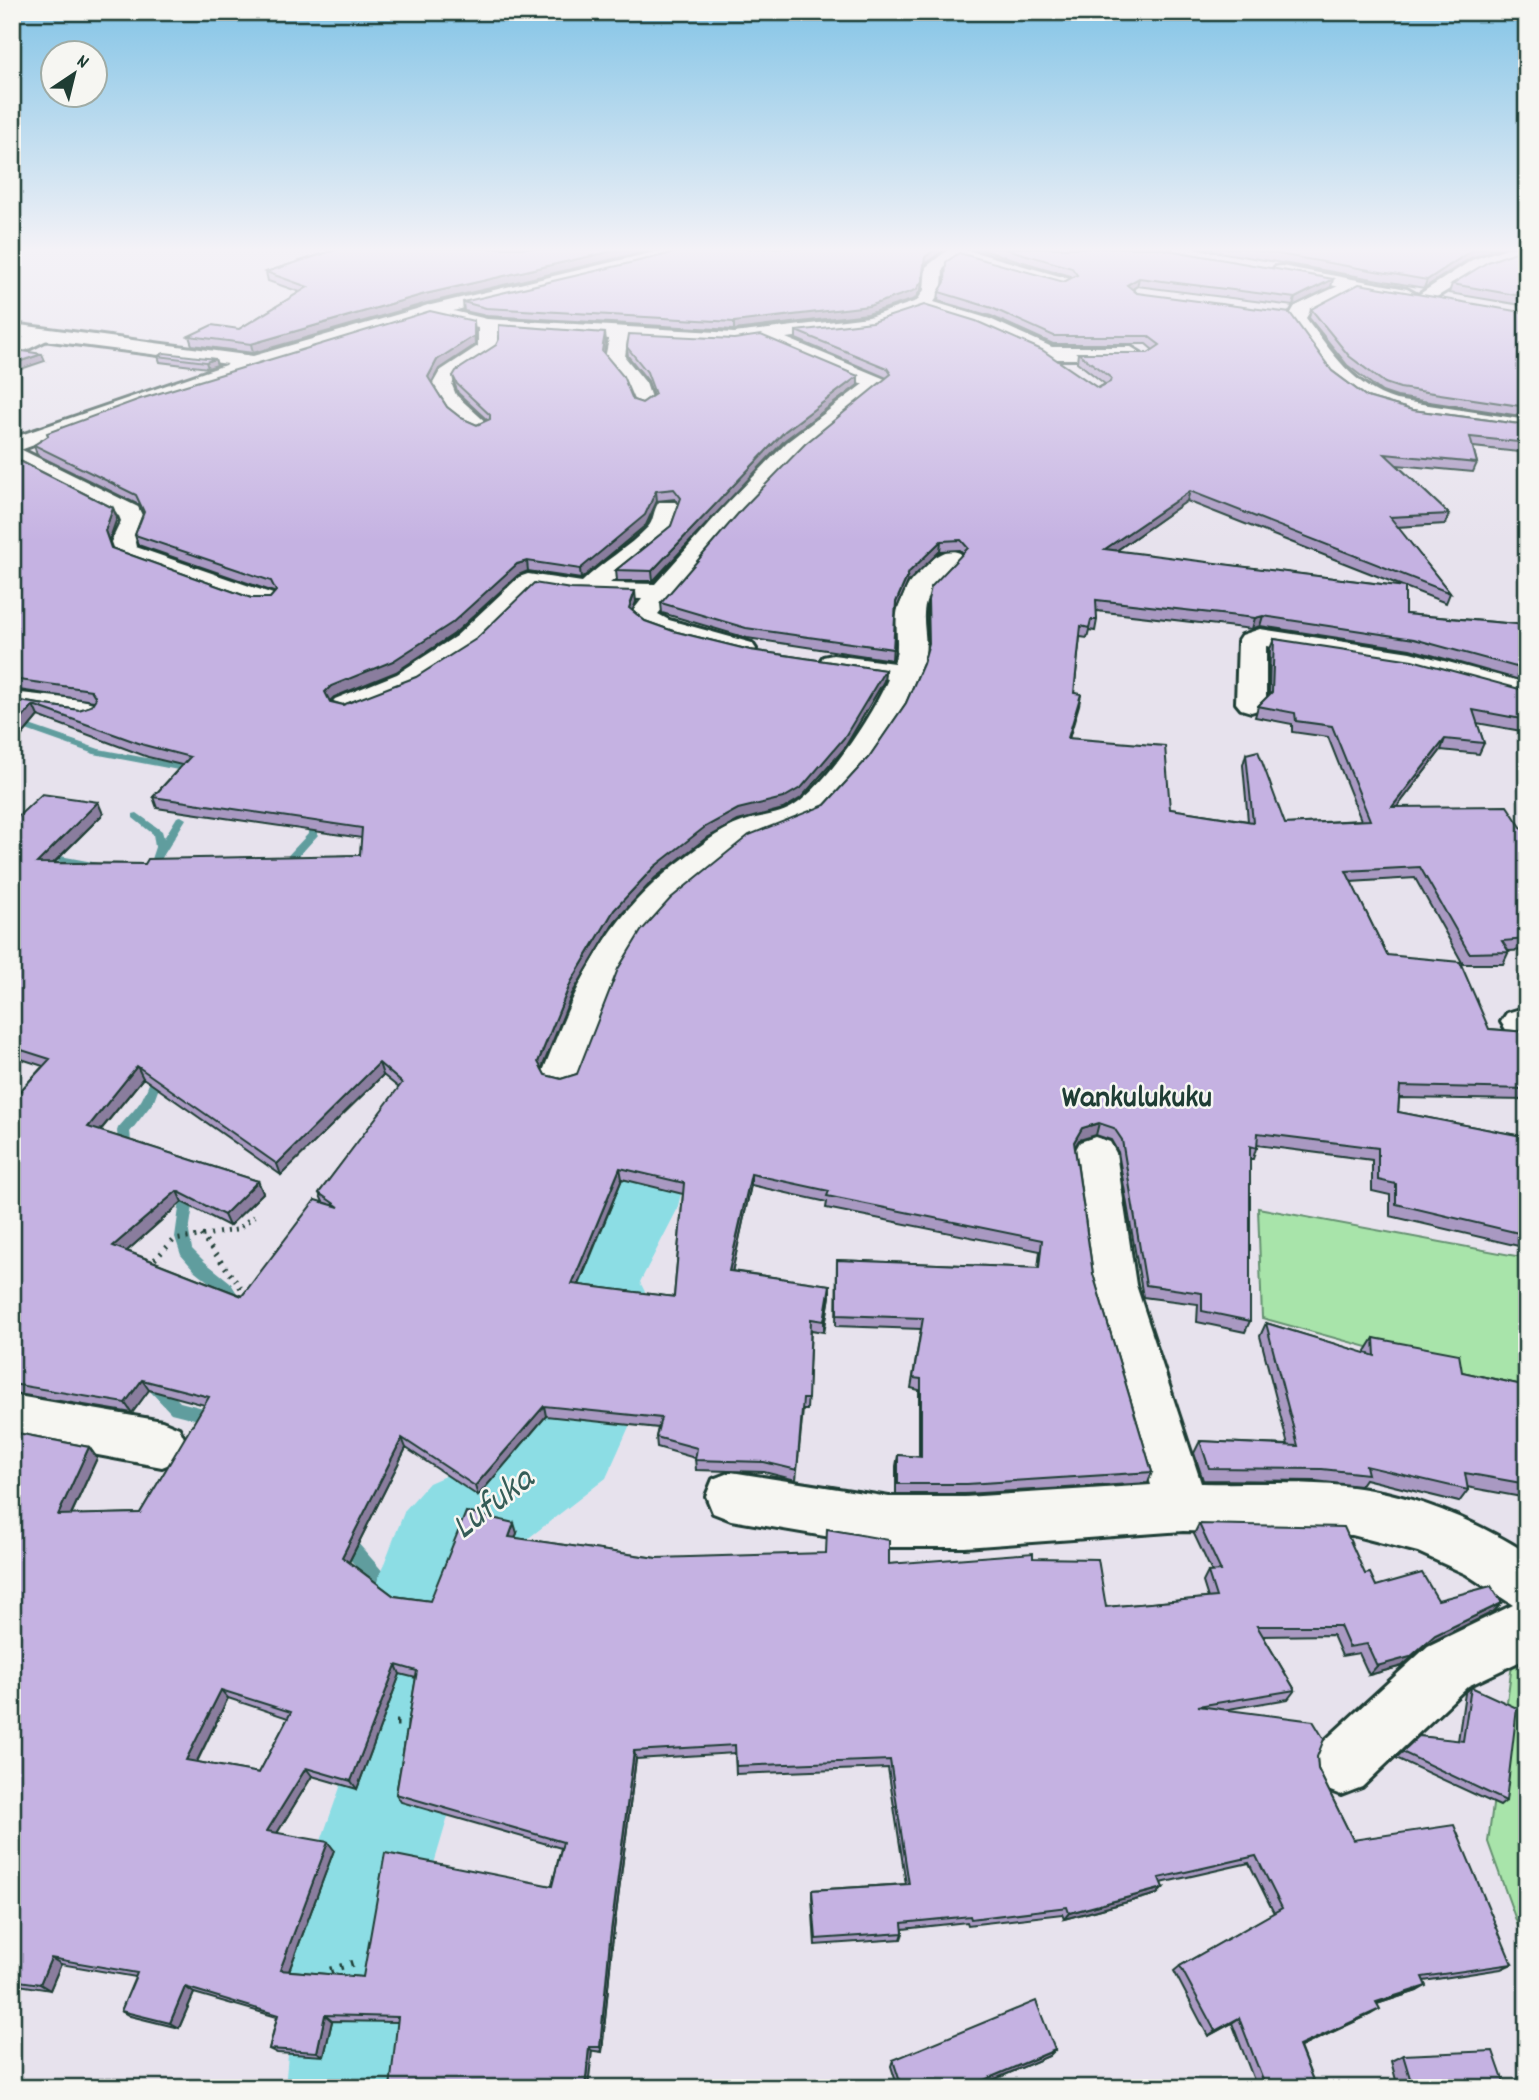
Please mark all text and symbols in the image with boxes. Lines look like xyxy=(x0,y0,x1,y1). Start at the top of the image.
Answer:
north arrow xyxy=(38,38,108,108)
text: N xyxy=(70,49,93,77)
district label: Wankulukuku xyxy=(1062,1077,1212,1123)
water label: Lufuka xyxy=(441,1455,548,1554)

